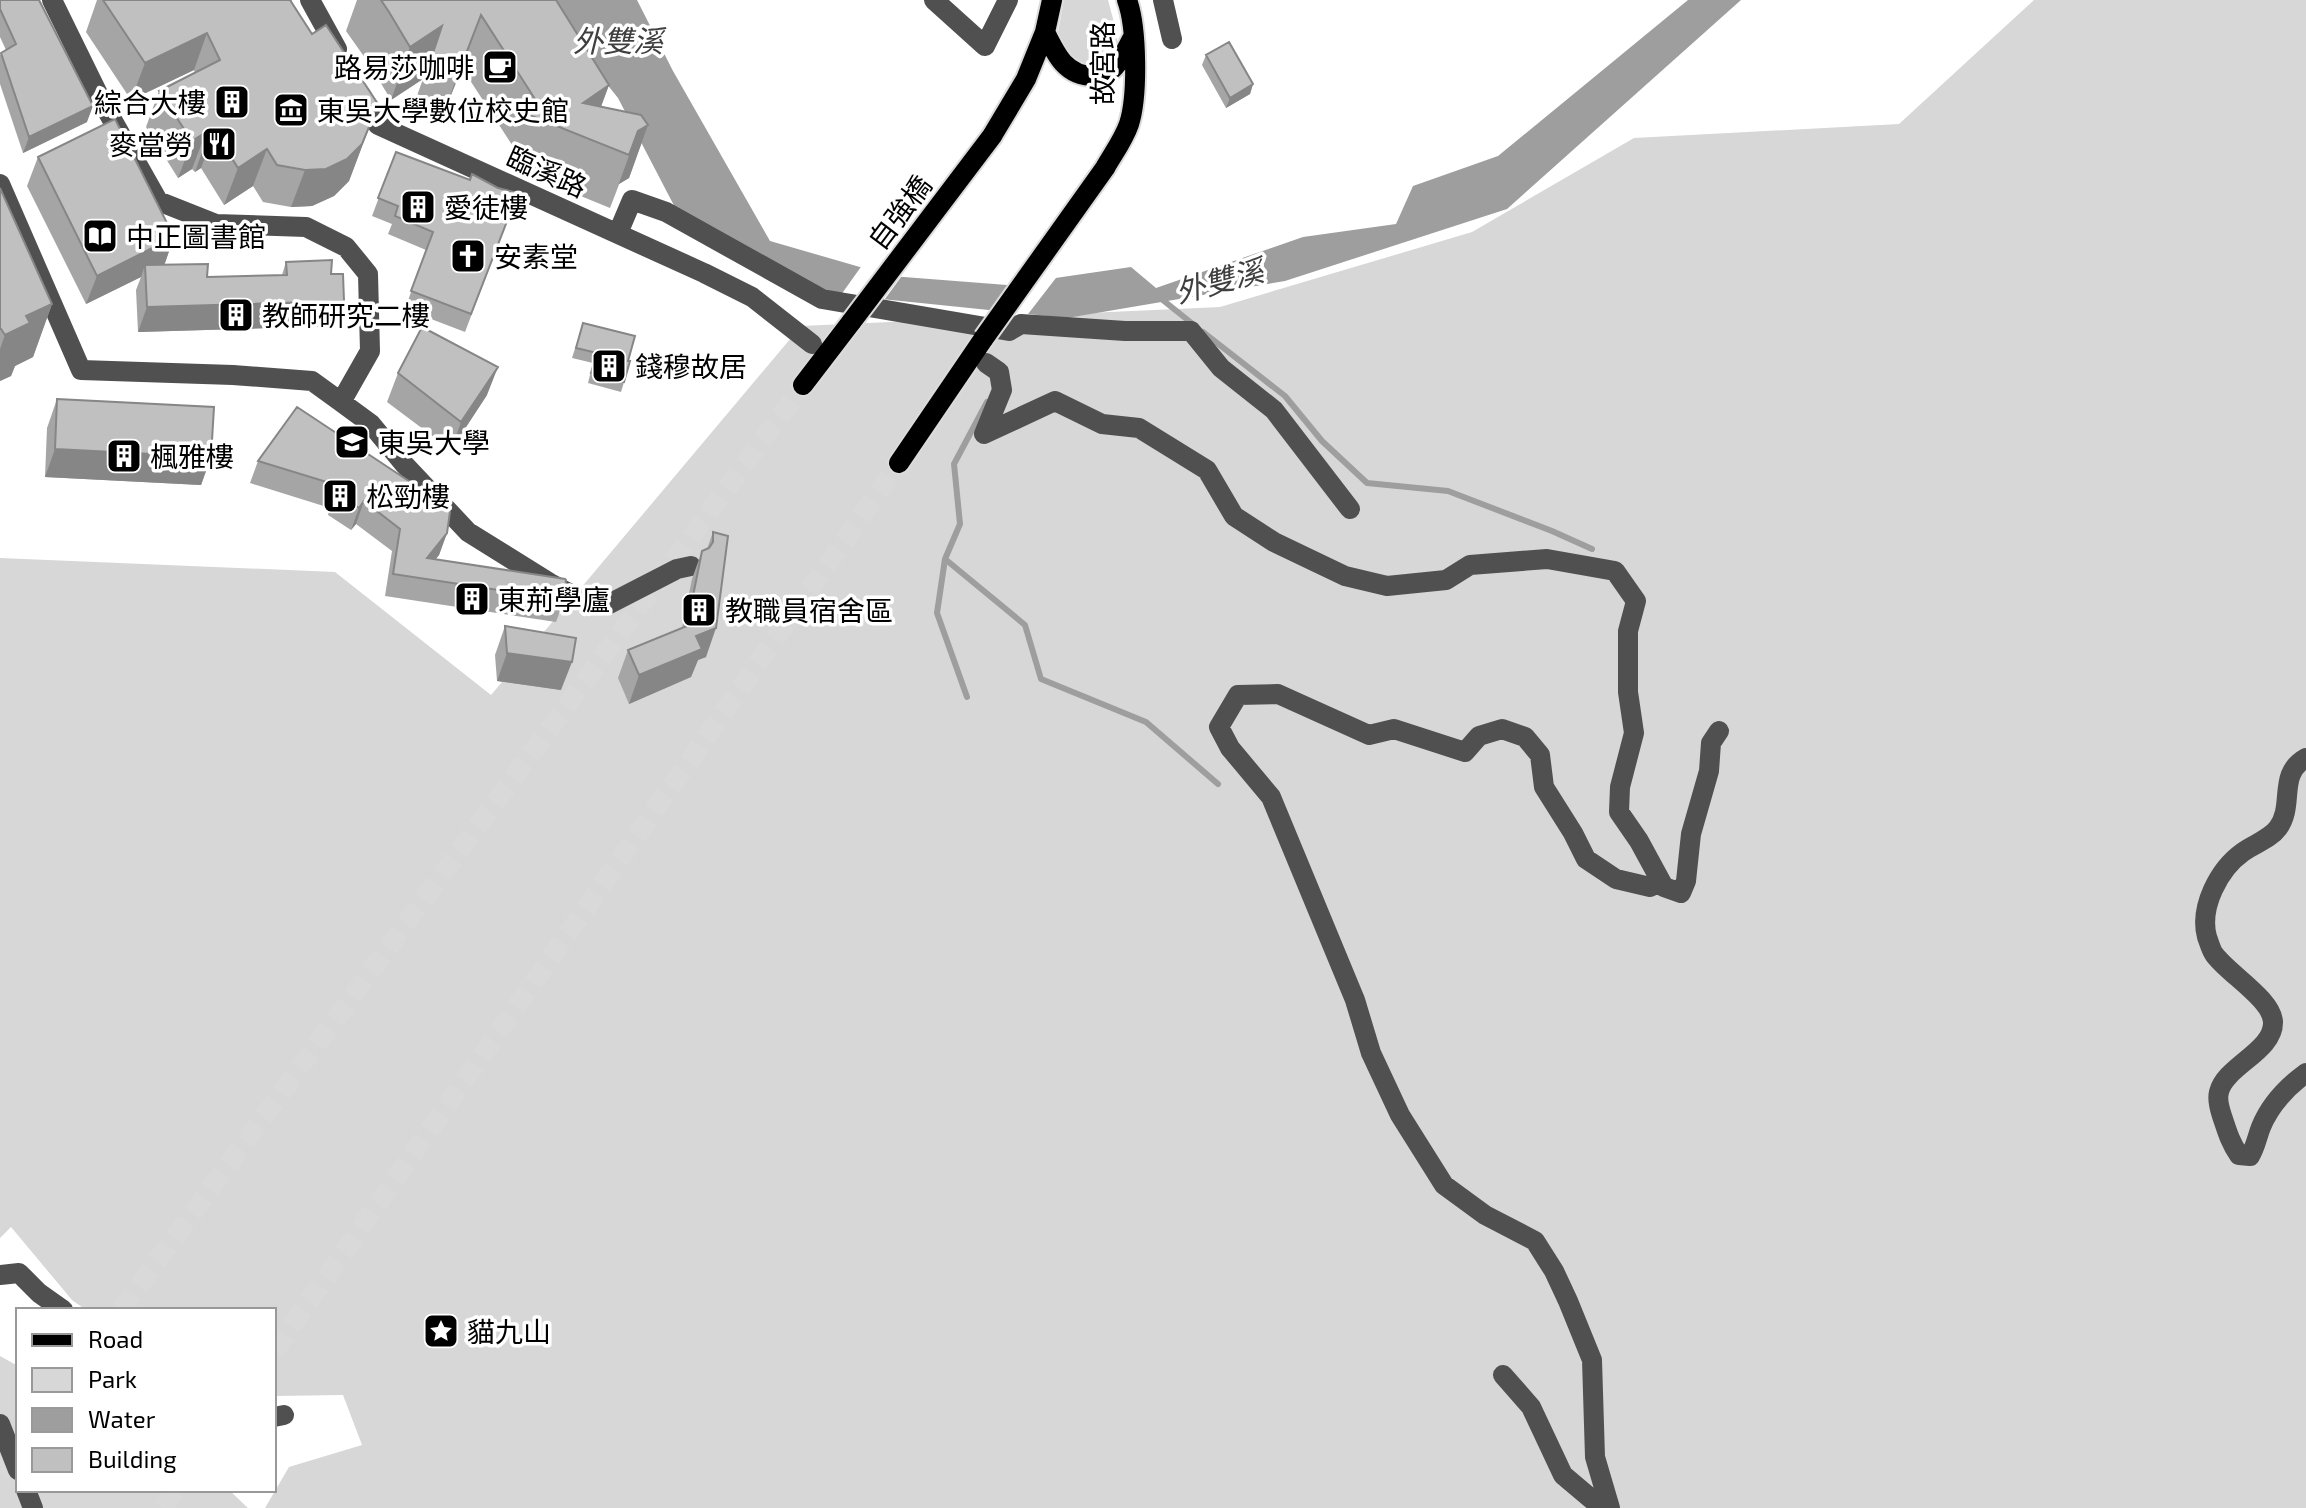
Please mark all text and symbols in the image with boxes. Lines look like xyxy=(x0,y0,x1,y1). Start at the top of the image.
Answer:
street label: 故宮路 xyxy=(1085,21,1119,105)
water label: 外雙溪 xyxy=(573,22,667,58)
cafe icon: 路易莎咖啡 xyxy=(481,48,519,86)
place label: 路易莎咖啡 xyxy=(334,50,474,84)
building icon: 綜合大樓 xyxy=(213,83,251,121)
place label: 綜合大樓 xyxy=(94,85,206,119)
museum icon: 東吳大學數位校史館 xyxy=(272,91,310,129)
place label: 東吳大學數位校史館 xyxy=(317,93,569,127)
restaurant icon: 麥當勞 xyxy=(200,125,238,163)
place label: 麥當勞 xyxy=(109,127,193,161)
street label: 臨溪路 xyxy=(502,138,592,204)
street label: 自強橋 xyxy=(860,168,938,256)
building icon: 愛徒樓 xyxy=(399,188,437,226)
place label: 愛徒樓 xyxy=(444,190,528,224)
library icon: 中正圖書館 xyxy=(81,217,119,255)
place label: 中正圖書館 xyxy=(126,219,266,253)
church icon: 安素堂 xyxy=(449,237,487,275)
place label: 安素堂 xyxy=(494,239,578,273)
water label: 外雙溪 xyxy=(1171,250,1271,309)
building icon: 教師研究二樓 xyxy=(217,296,255,334)
place label: 教師研究二樓 xyxy=(262,298,430,332)
building icon: 錢穆故居 xyxy=(590,347,628,385)
place label: 錢穆故居 xyxy=(635,349,747,383)
school or university icon: 東吳大學 xyxy=(333,423,371,461)
place label: 東吳大學 xyxy=(378,425,490,459)
building icon: 楓雅樓 xyxy=(105,437,143,475)
place label: 楓雅樓 xyxy=(150,439,234,473)
building icon: 松勁樓 xyxy=(321,477,359,515)
place label: 松勁樓 xyxy=(366,479,450,513)
building icon: 東荊學廬 xyxy=(453,580,491,618)
place label: 東荊學廬 xyxy=(498,582,610,616)
building icon: 教職員宿舍區 xyxy=(680,591,718,629)
place label: 教職員宿舍區 xyxy=(725,593,893,627)
legend xyxy=(16,1308,276,1492)
place icon: 貓九山 xyxy=(422,1312,460,1350)
place label: 貓九山 xyxy=(467,1314,551,1348)
text: Road xyxy=(88,1324,143,1353)
text: Park xyxy=(88,1364,137,1393)
text: Water xyxy=(88,1404,156,1433)
text: Building xyxy=(88,1444,177,1473)

